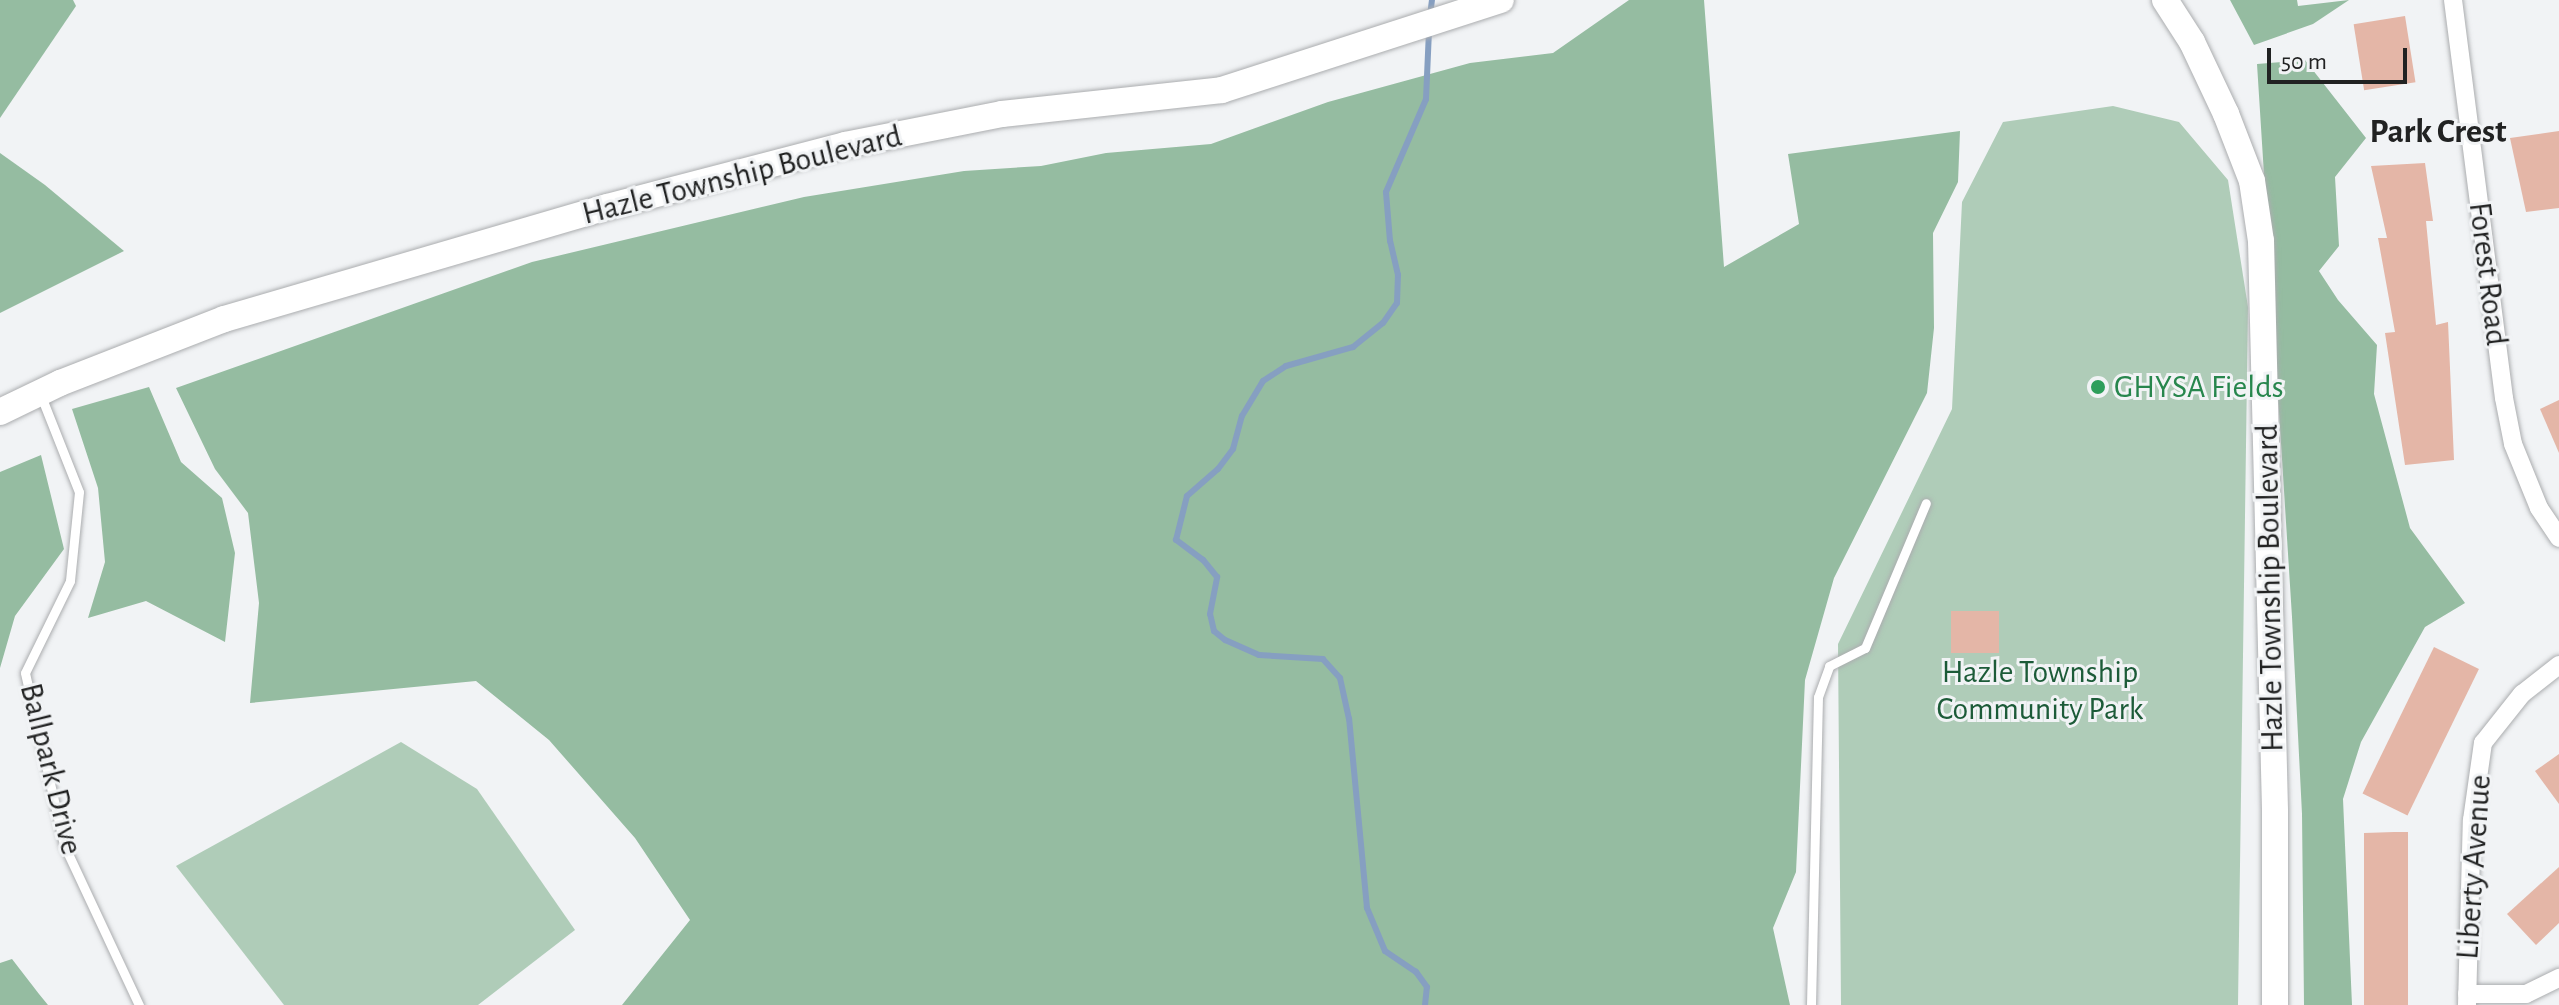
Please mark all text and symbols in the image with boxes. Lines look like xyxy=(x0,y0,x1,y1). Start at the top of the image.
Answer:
scale bar xyxy=(2271,32,2411,82)
text: 50 m xyxy=(2281,50,2327,74)
district label: Park Crest xyxy=(2369,113,2507,153)
street label: Hazle Township Boulevard xyxy=(578,117,906,233)
street label: Forest Road xyxy=(2460,200,2516,348)
place label: GHYSA Fields xyxy=(2114,368,2284,406)
marker: GHYSA Fields xyxy=(2089,378,2107,396)
street label: Hazle Township Boulevard xyxy=(2248,424,2292,752)
park label: Hazle Township Community Park xyxy=(1937,654,2143,729)
street label: Ballpark Drive xyxy=(11,679,91,859)
street label: Liberty Avenue xyxy=(2448,773,2500,961)

